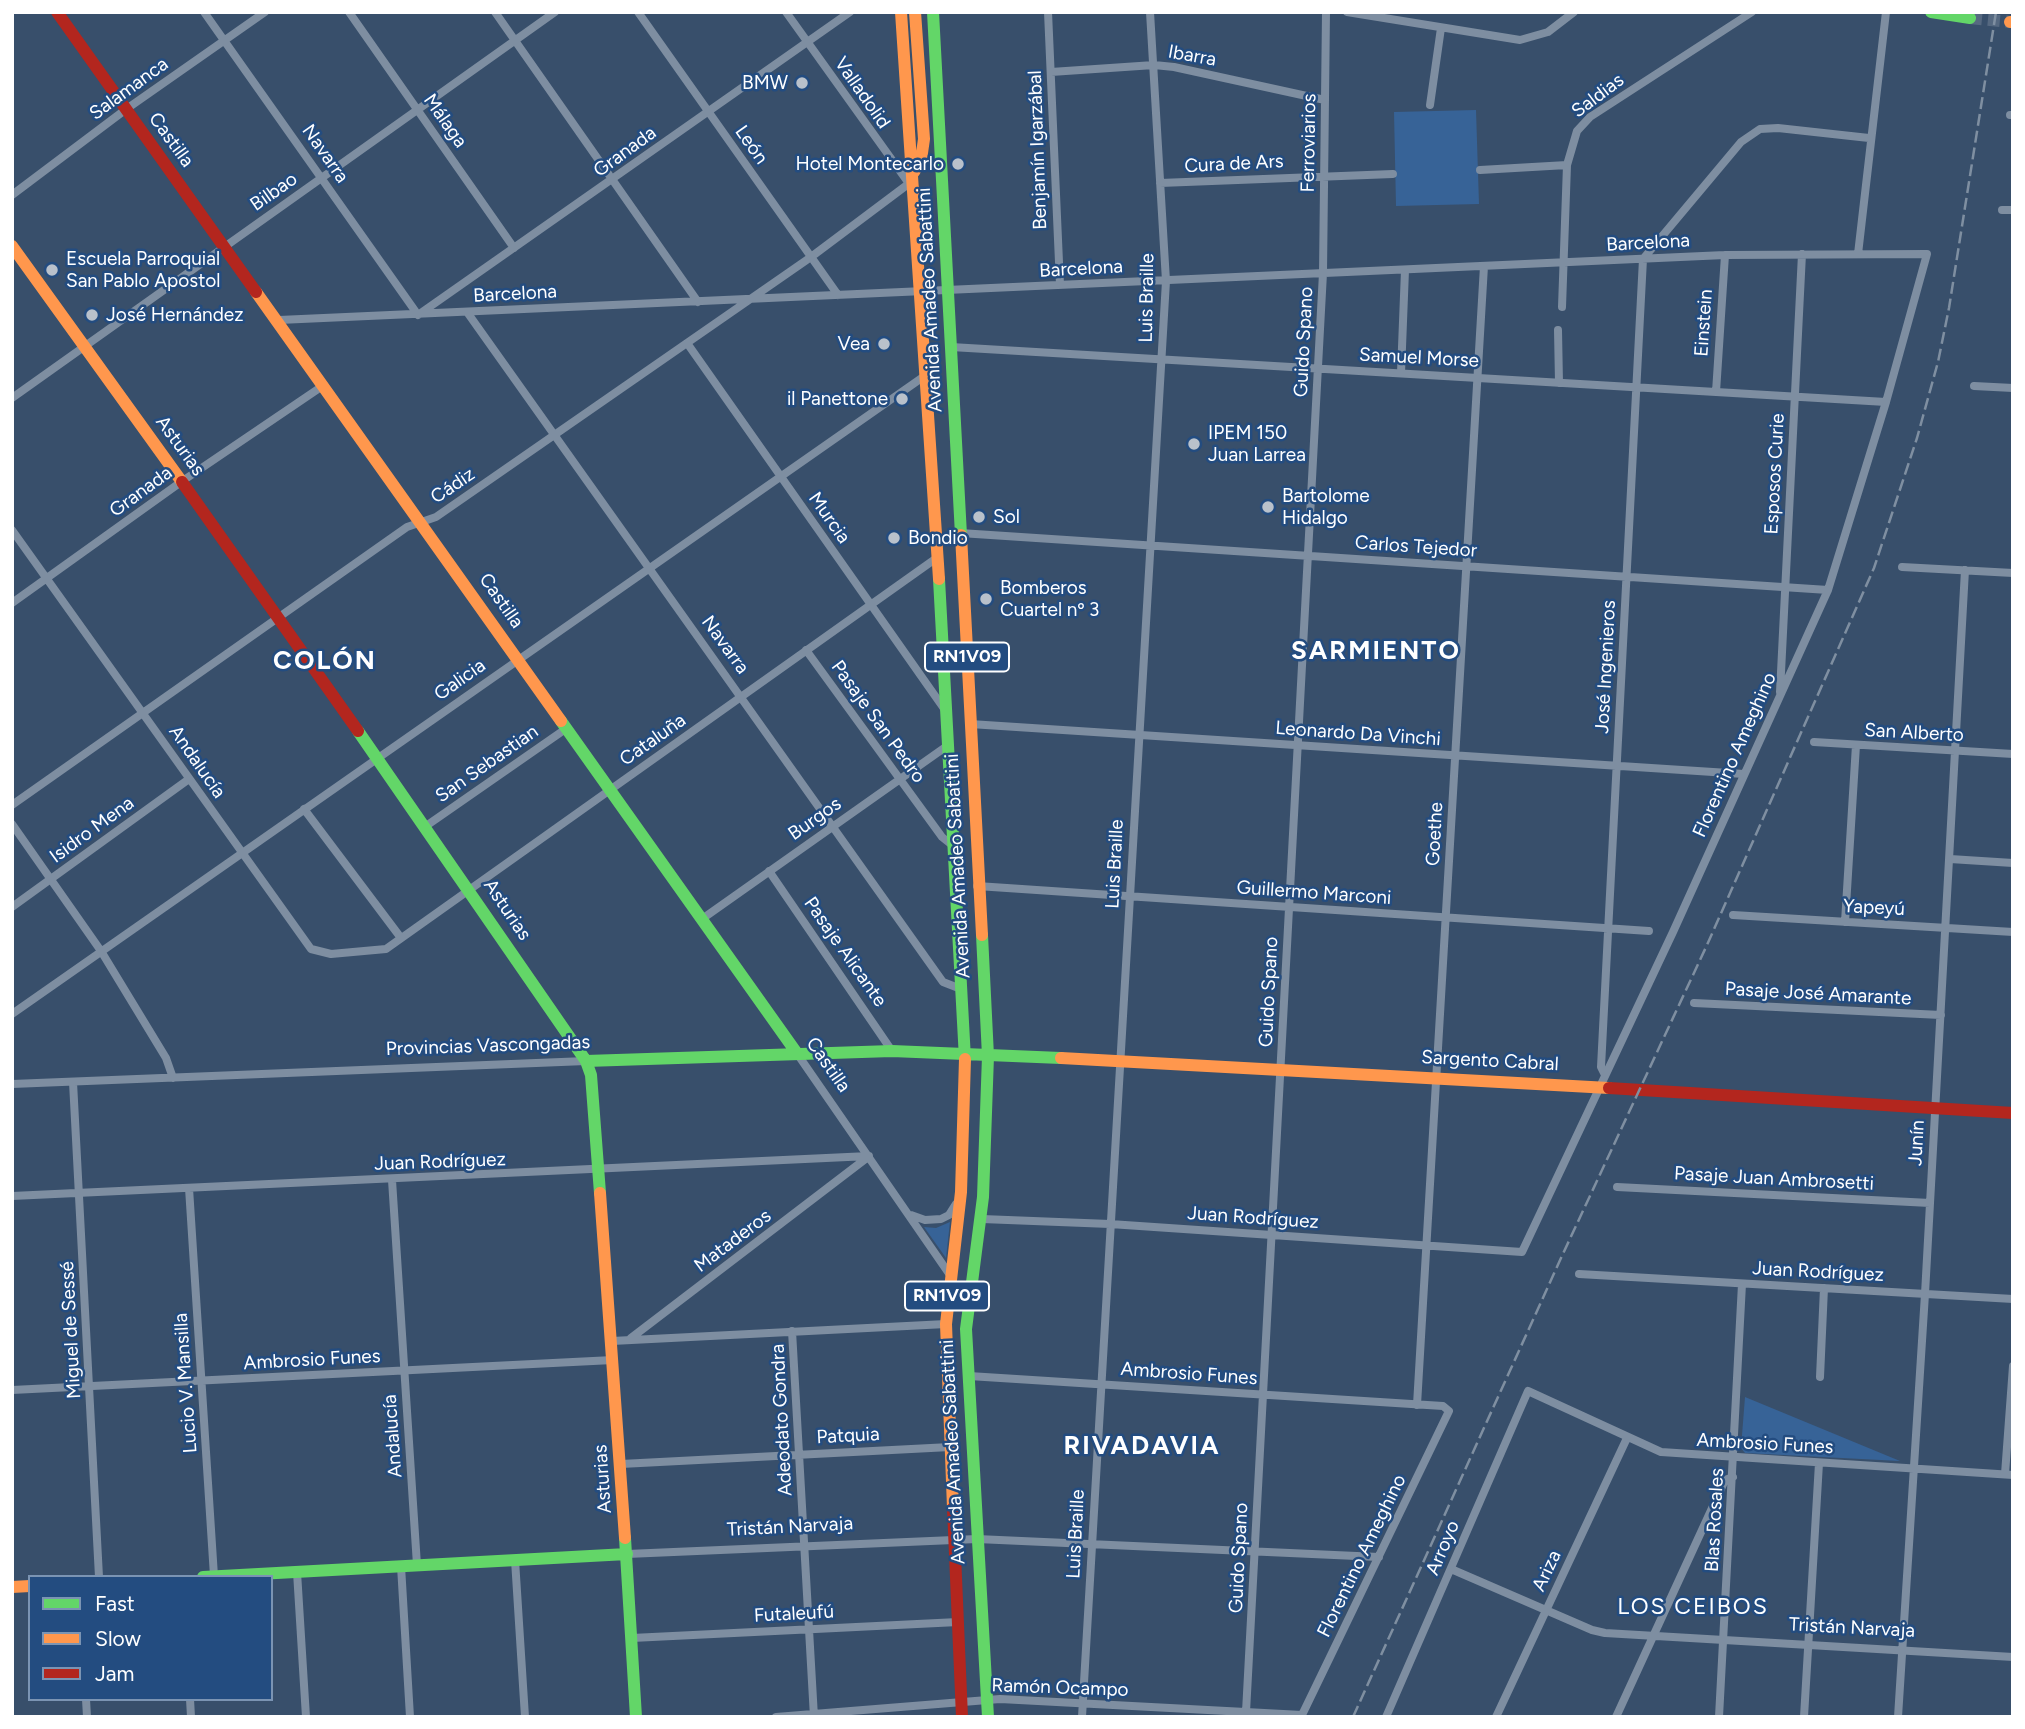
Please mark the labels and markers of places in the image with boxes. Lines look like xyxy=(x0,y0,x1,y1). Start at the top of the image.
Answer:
place label: BMW xyxy=(742,72,788,94)
marker: BMW xyxy=(794,75,810,91)
place label: Hotel Montecarlo xyxy=(796,153,944,175)
marker: Hotel Montecarlo xyxy=(950,156,966,172)
place label: Escuela Parroquial San Pablo Apostol xyxy=(66,248,220,292)
marker: Escuela Parroquial San Pablo Apostol xyxy=(44,262,60,278)
place label: José Hernández xyxy=(106,304,244,326)
marker: José Hernández xyxy=(84,307,100,323)
place label: Vea xyxy=(838,333,870,355)
marker: Vea xyxy=(876,336,892,352)
place label: il Panettone xyxy=(787,388,888,410)
marker: il Panettone xyxy=(894,391,910,407)
place label: IPEM 150 Juan Larrea xyxy=(1208,422,1306,466)
marker: IPEM 150 Juan Larrea xyxy=(1186,436,1202,452)
place label: Bartolome Hidalgo xyxy=(1282,485,1370,529)
marker: Bartolome Hidalgo xyxy=(1260,499,1276,515)
place label: Sol xyxy=(993,506,1020,528)
marker: Sol xyxy=(971,509,987,525)
place label: Bondio xyxy=(908,527,968,549)
marker: Bondio xyxy=(886,530,902,546)
place label: Bomberos Cuartel nº 3 xyxy=(1000,577,1099,621)
marker: Bomberos Cuartel nº 3 xyxy=(978,591,994,607)

